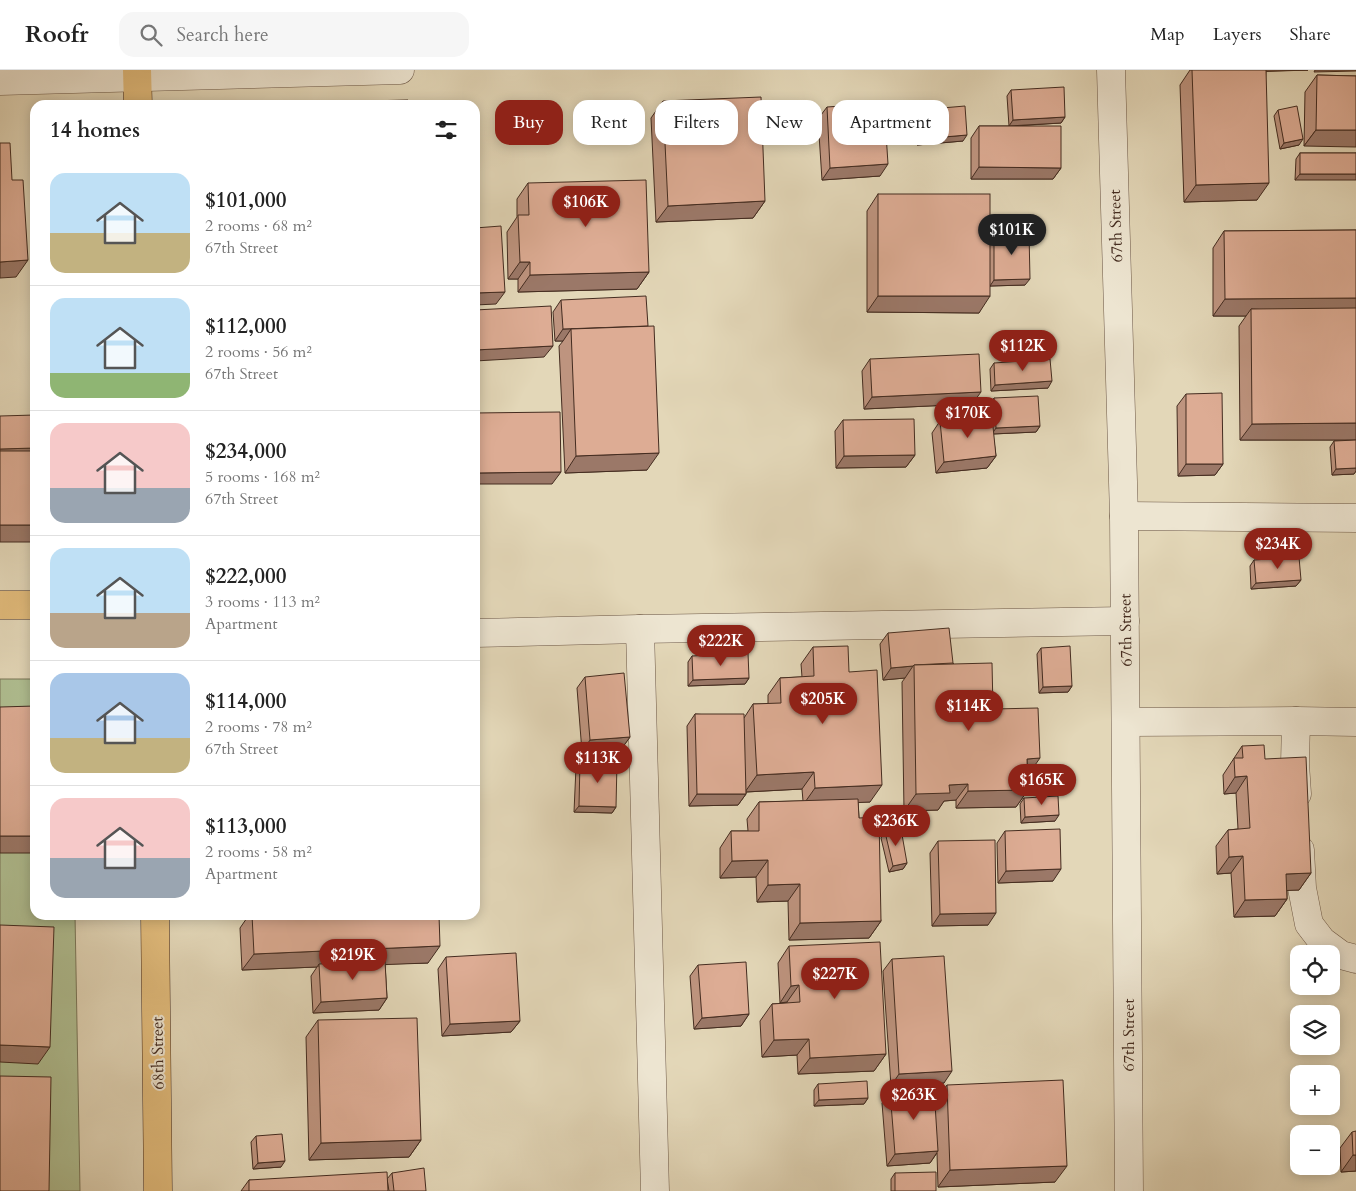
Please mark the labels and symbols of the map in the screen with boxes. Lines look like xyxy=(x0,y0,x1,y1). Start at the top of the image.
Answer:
pin: $106K xyxy=(551,186,621,228)
street label: 67th Street xyxy=(1104,189,1128,263)
pin: $101K xyxy=(977,214,1047,256)
pin: $112K xyxy=(988,330,1058,372)
pin: $170K xyxy=(933,396,1003,439)
pin: $234K xyxy=(1243,528,1313,570)
street label: 67th Street xyxy=(1114,593,1138,667)
pin: $222K xyxy=(686,624,756,667)
pin: $205K xyxy=(788,682,858,725)
pin: $114K xyxy=(934,690,1004,732)
pin: $113K xyxy=(563,742,633,784)
pin: $165K xyxy=(1007,764,1077,806)
pin: $236K xyxy=(861,804,931,847)
pin: $219K xyxy=(318,938,388,981)
pin: $227K xyxy=(800,958,870,1000)
street label: 67th Street xyxy=(1118,998,1140,1072)
street label: 68th Street xyxy=(146,1016,170,1090)
pin: $263K xyxy=(879,1078,949,1121)

